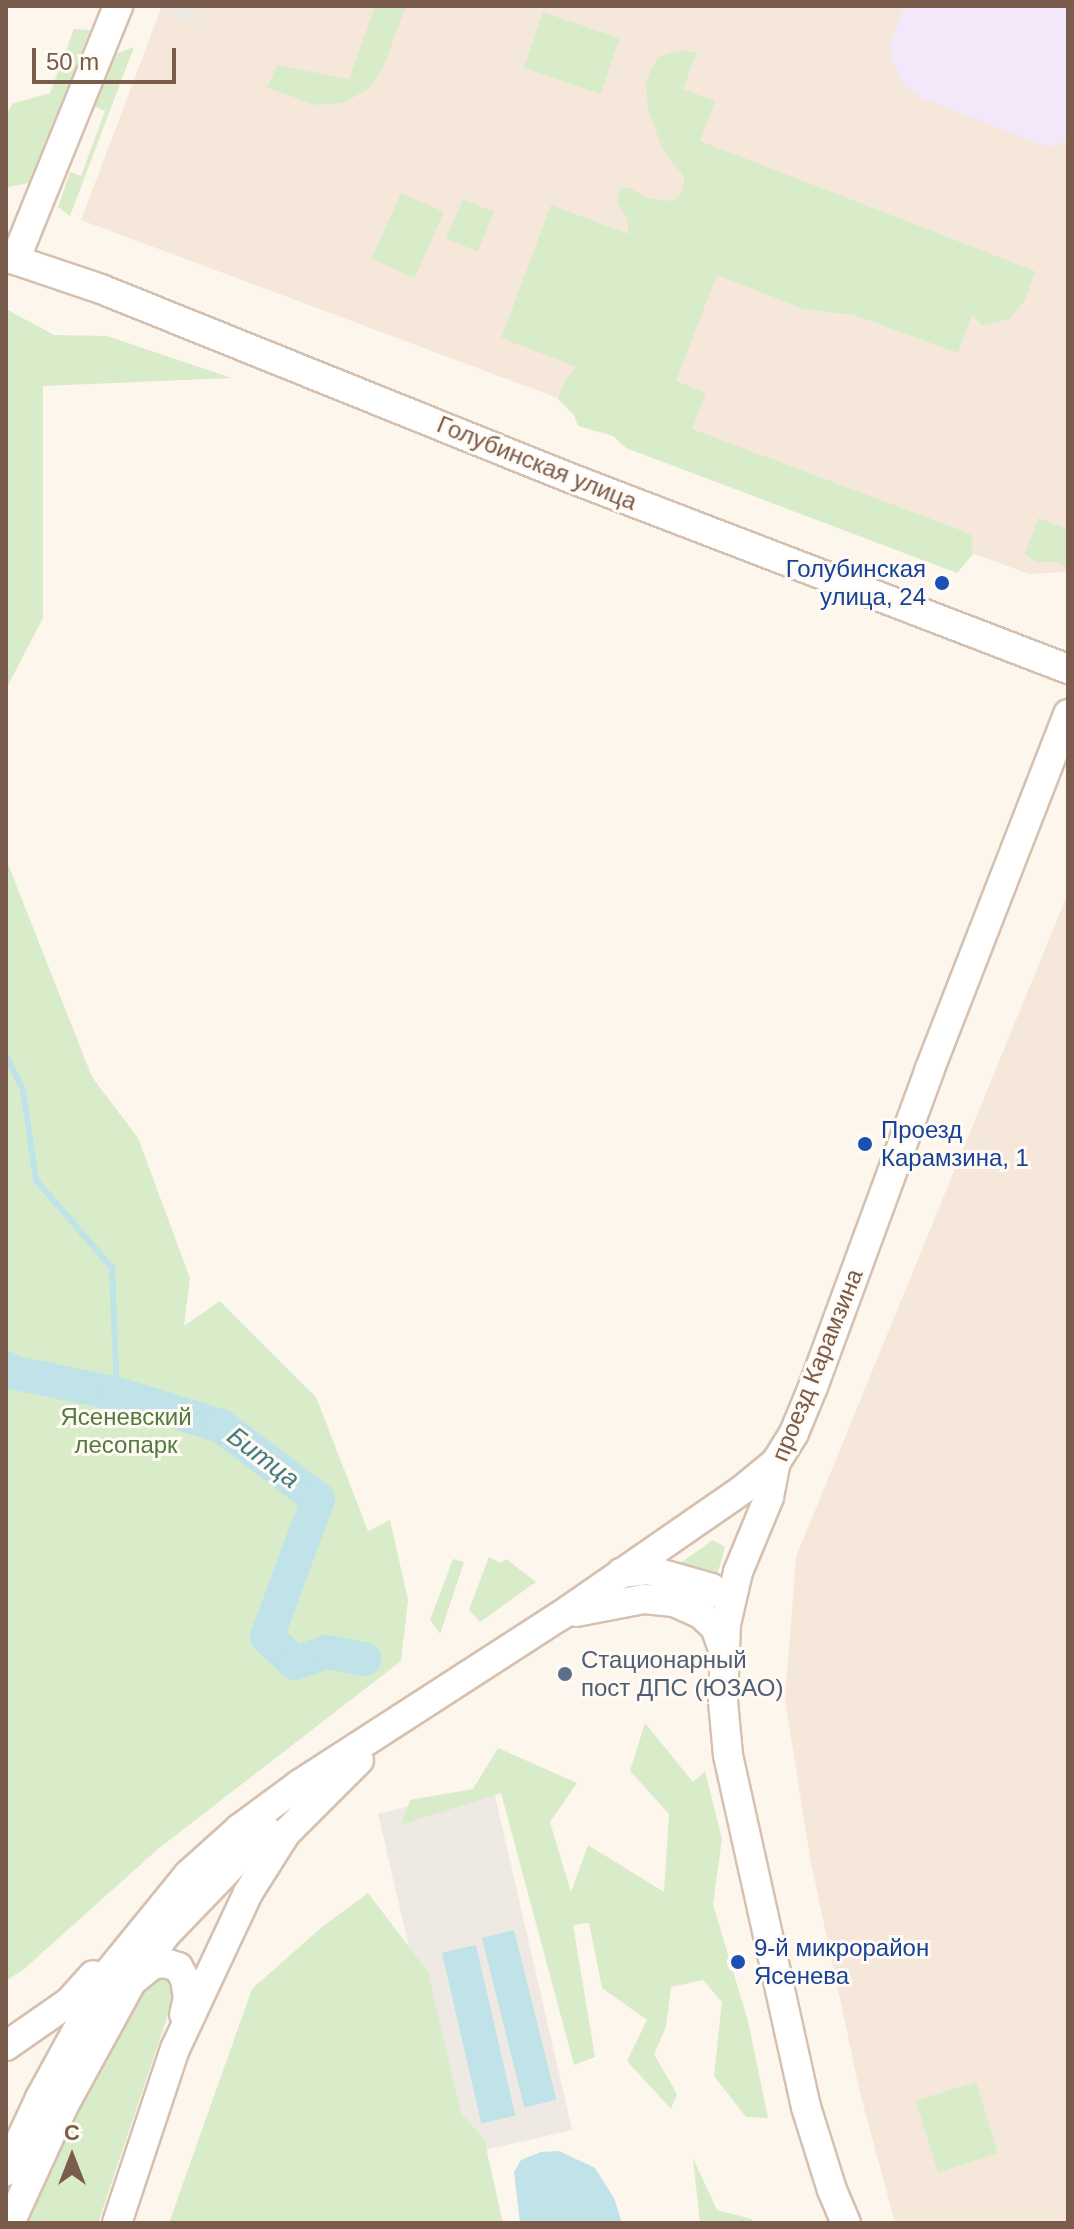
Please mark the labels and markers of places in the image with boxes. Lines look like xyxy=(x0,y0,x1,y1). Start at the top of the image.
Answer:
place label: Голубинская улица, 24 xyxy=(786,555,926,611)
marker: Голубинская улица, 24 xyxy=(933,574,951,592)
place label: Проезд Карамзина, 1 xyxy=(881,1116,1029,1172)
marker: Проезд Карамзина, 1 xyxy=(856,1135,874,1153)
place label: Стационарный пост ДПС (ЮЗАО) xyxy=(581,1646,783,1702)
marker: Стационарный пост ДПС (ЮЗАО) xyxy=(556,1665,574,1683)
place label: 9-й микрорайон Ясенева xyxy=(754,1934,929,1990)
marker: 9-й микрорайон Ясенева xyxy=(729,1953,747,1971)

